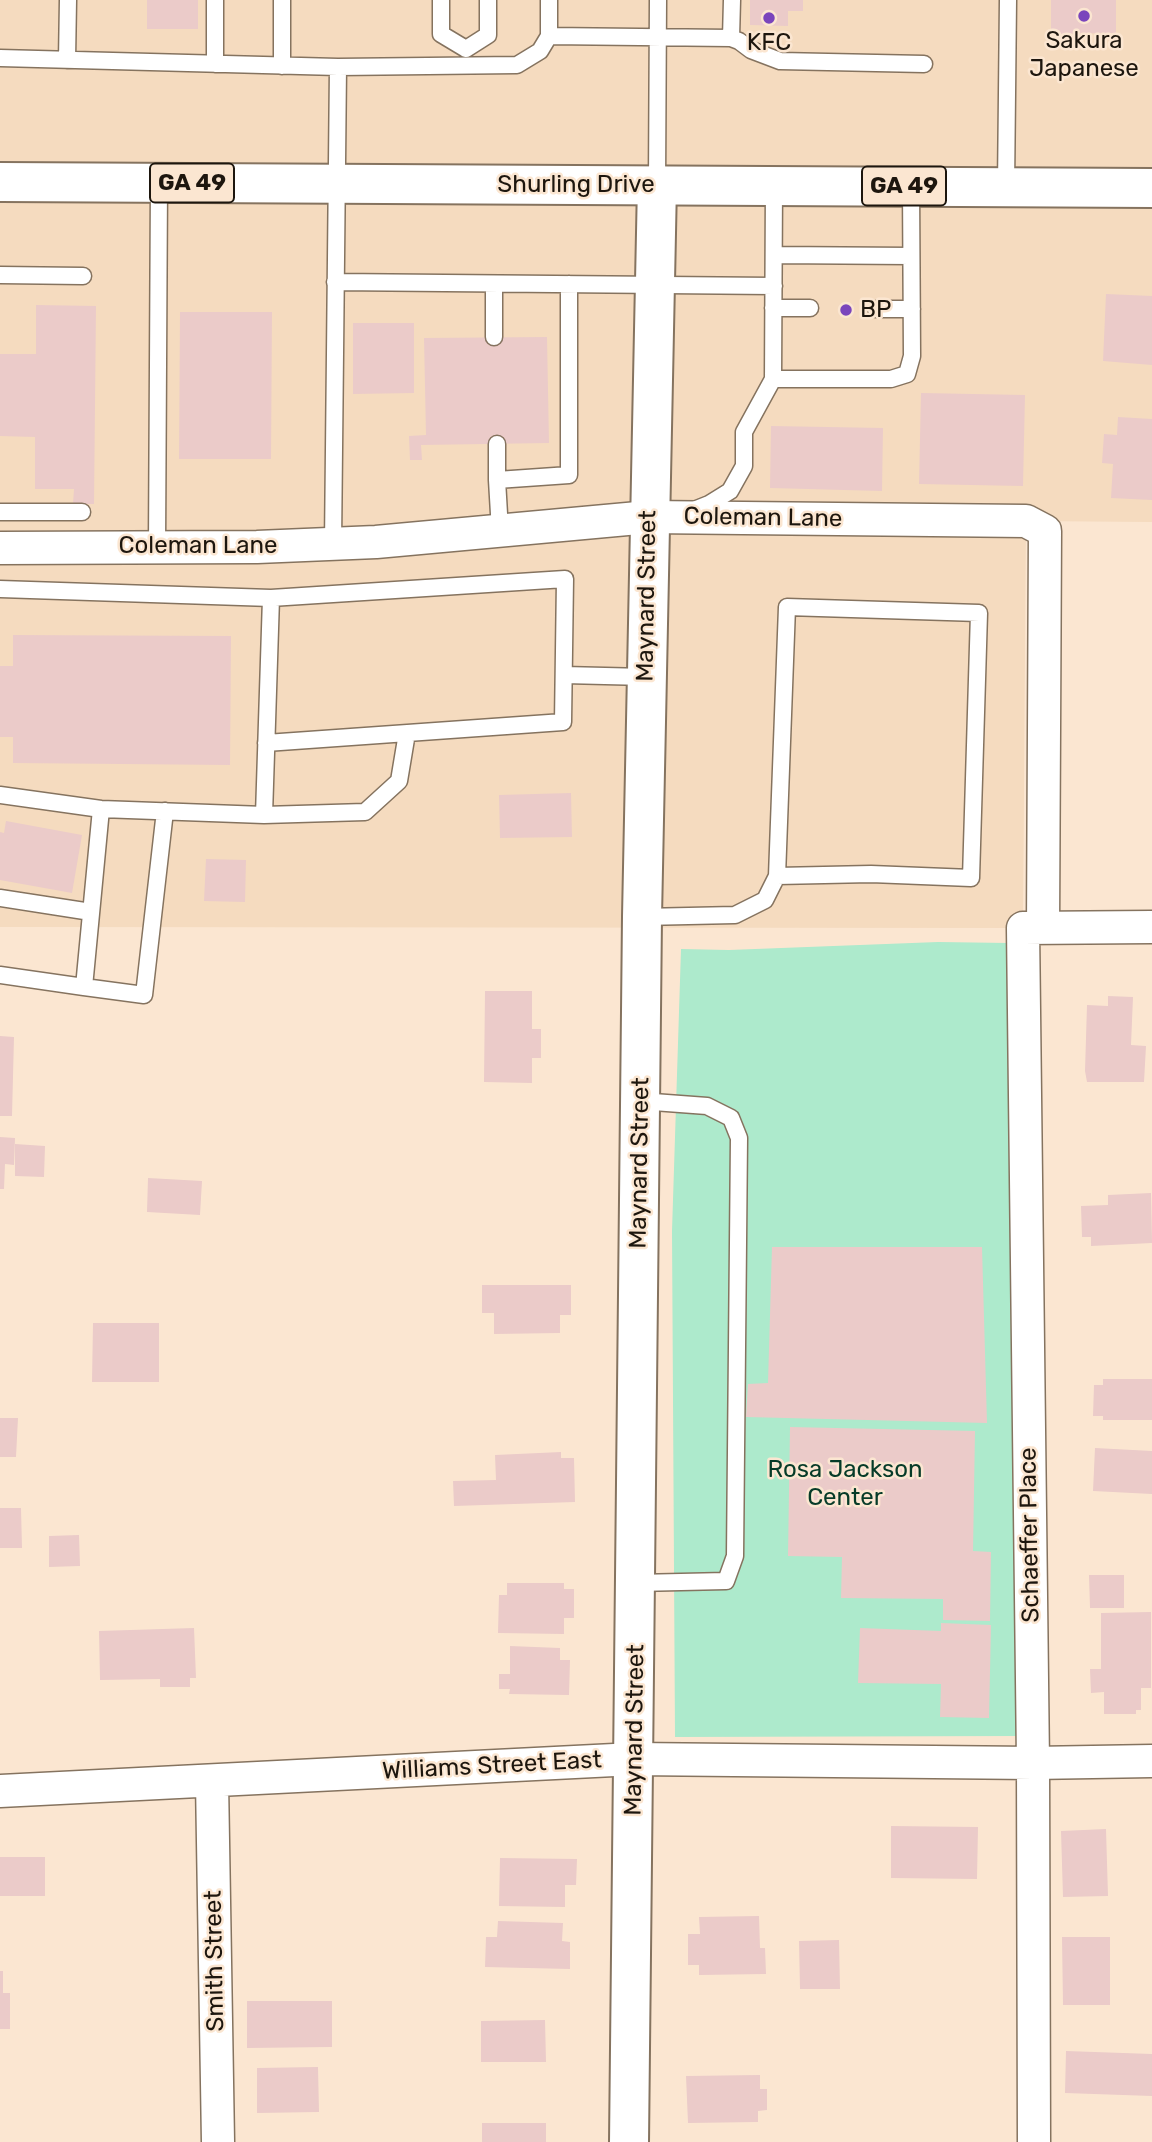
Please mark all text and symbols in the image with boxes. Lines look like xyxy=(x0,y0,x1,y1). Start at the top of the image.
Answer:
marker: Sakura Japanese xyxy=(1076,8,1092,24)
marker: KFC xyxy=(761,10,777,26)
place label: Sakura Japanese xyxy=(1029,27,1139,83)
place label: KFC xyxy=(747,29,791,57)
road number: GA 49 xyxy=(150,164,234,202)
road number: GA 49 xyxy=(862,167,946,206)
street label: Shurling Drive xyxy=(497,171,655,199)
place label: BP xyxy=(860,296,891,324)
marker: BP xyxy=(838,302,854,318)
street label: Coleman Lane xyxy=(683,502,843,534)
street label: Maynard Street xyxy=(631,510,663,682)
street label: Coleman Lane xyxy=(119,532,277,560)
street label: Maynard Street xyxy=(624,1077,656,1249)
street label: Schaeffer Place xyxy=(1014,1447,1046,1623)
park label: Rosa Jackson Center xyxy=(767,1456,923,1512)
street label: Maynard Street xyxy=(619,1644,651,1816)
street label: Williams Street East xyxy=(381,1746,603,1786)
street label: Smith Street xyxy=(199,1890,231,2032)

